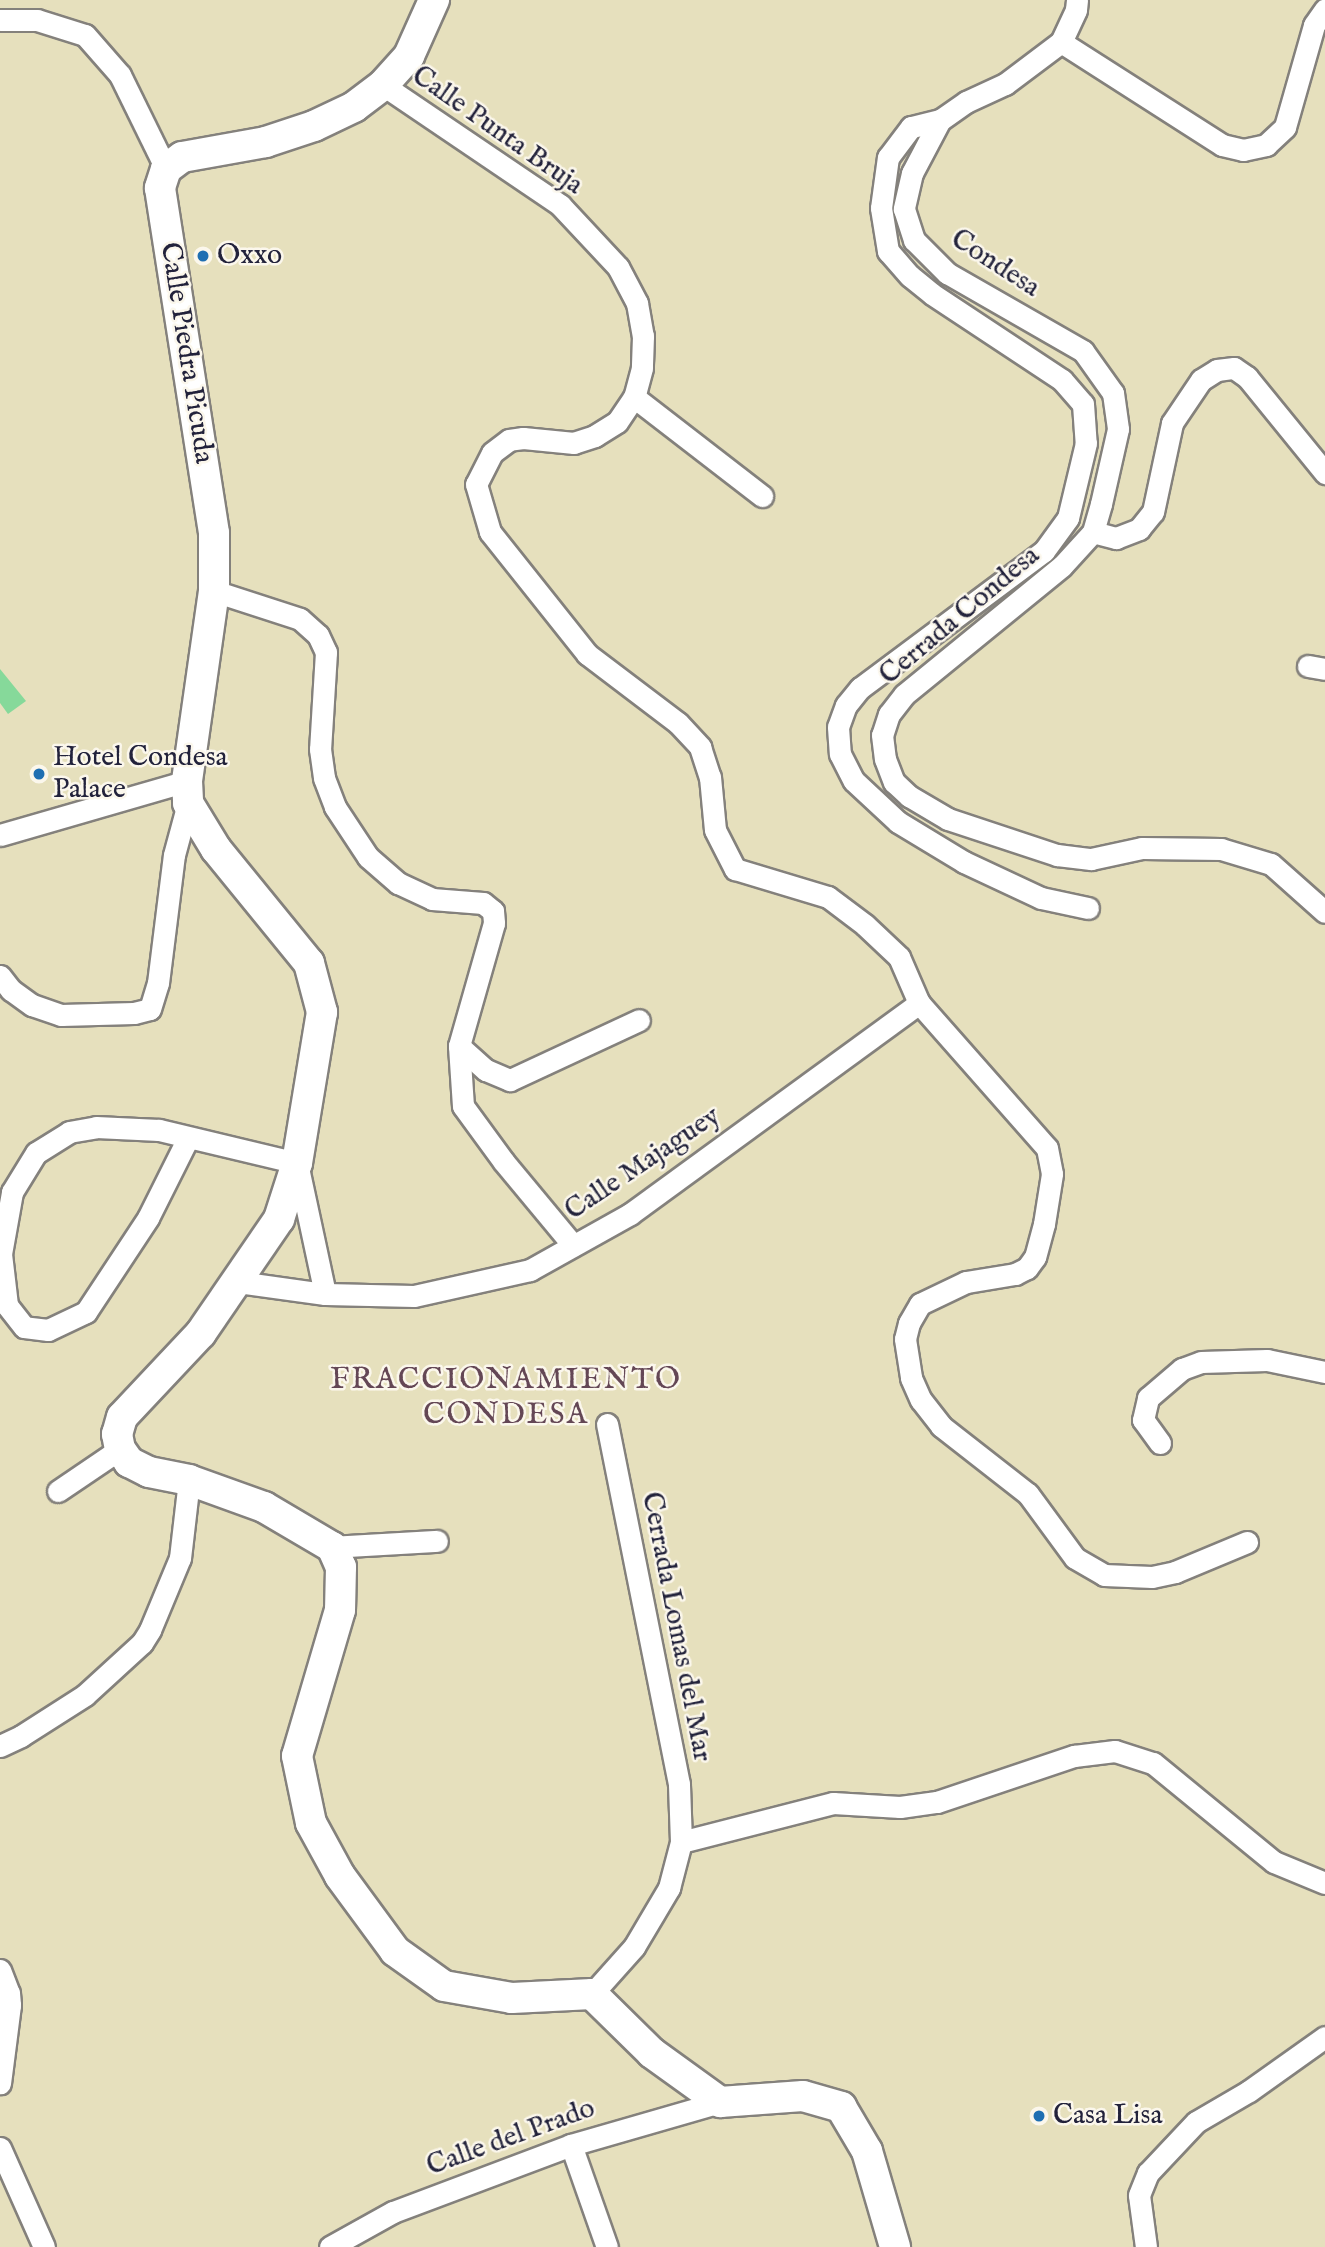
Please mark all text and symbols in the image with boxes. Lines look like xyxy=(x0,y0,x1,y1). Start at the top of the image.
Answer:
street label: Calle Punta Bruja xyxy=(405,59,589,203)
street label: Condesa xyxy=(944,223,1046,305)
place label: Oxxo xyxy=(217,239,282,273)
street label: Calle Piedra Picuda xyxy=(152,240,220,466)
marker: Oxxo xyxy=(195,248,211,264)
street label: Cerrada Condesa xyxy=(873,539,1047,693)
place label: Hotel Condesa Palace xyxy=(53,741,228,807)
marker: Hotel Condesa Palace xyxy=(31,766,47,782)
street label: Calle Majaguey xyxy=(559,1100,727,1228)
district label: FRACCIONAMIENTO CONDESA xyxy=(332,1362,680,1432)
street label: Cerrada Lomas del Mar xyxy=(633,1489,719,1765)
street label: Calle del Prado xyxy=(422,2092,600,2184)
place label: Casa Lisa xyxy=(1053,2099,1163,2133)
marker: Casa Lisa xyxy=(1031,2108,1047,2124)

